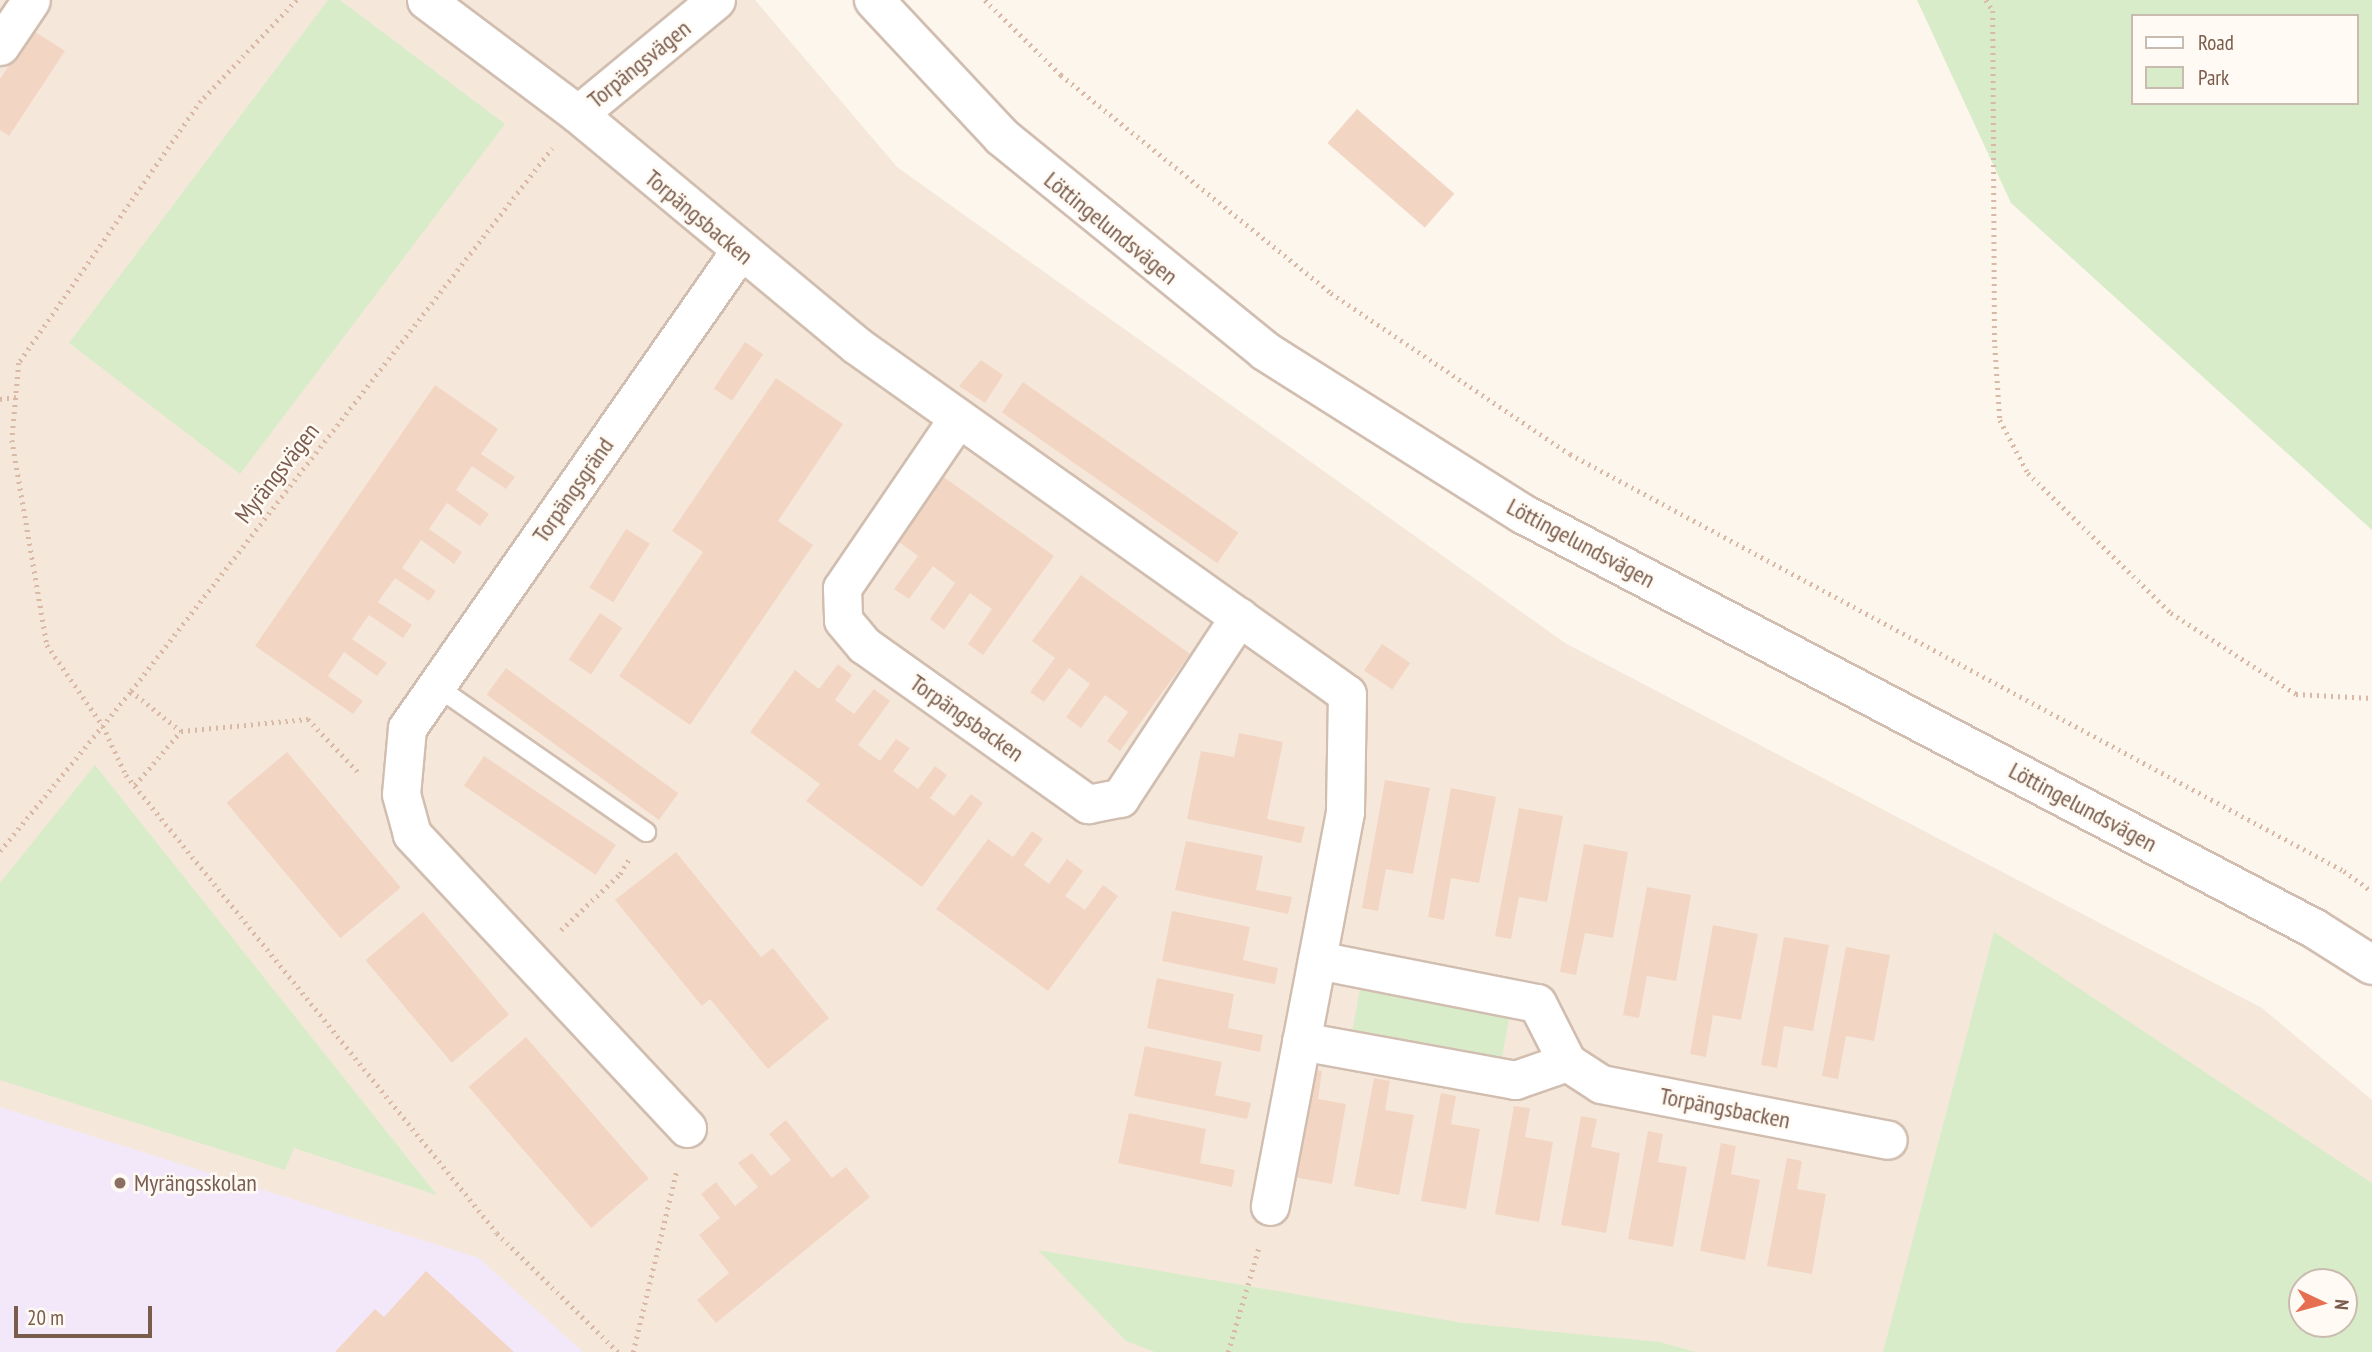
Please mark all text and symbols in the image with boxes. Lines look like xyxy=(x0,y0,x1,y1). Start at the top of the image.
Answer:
street label: Torpängsvägen xyxy=(582,14,696,114)
legend xyxy=(2130,14,2358,105)
text: Road xyxy=(2198,29,2234,56)
text: Park xyxy=(2198,64,2229,91)
street label: Torpängsbacken xyxy=(639,163,759,271)
street label: Löttingelundsvägen xyxy=(1038,165,1184,291)
street label: Myrängsvägen xyxy=(229,417,325,529)
street label: Torpängsgränd xyxy=(526,432,620,548)
street label: Löttingelundsvägen xyxy=(1502,492,1660,594)
street label: Torpängsbacken xyxy=(905,668,1029,768)
street label: Löttingelundsvägen xyxy=(2004,756,2162,858)
street label: Torpängsbacken xyxy=(1657,1081,1793,1135)
place label: Myrängsskolan xyxy=(134,1169,257,1197)
marker: Myrängsskolan xyxy=(112,1175,128,1191)
north arrow xyxy=(2288,1268,2358,1338)
scale bar xyxy=(18,1292,156,1336)
text: N xyxy=(2330,1298,2354,1311)
text: 20 m xyxy=(27,1304,64,1331)

